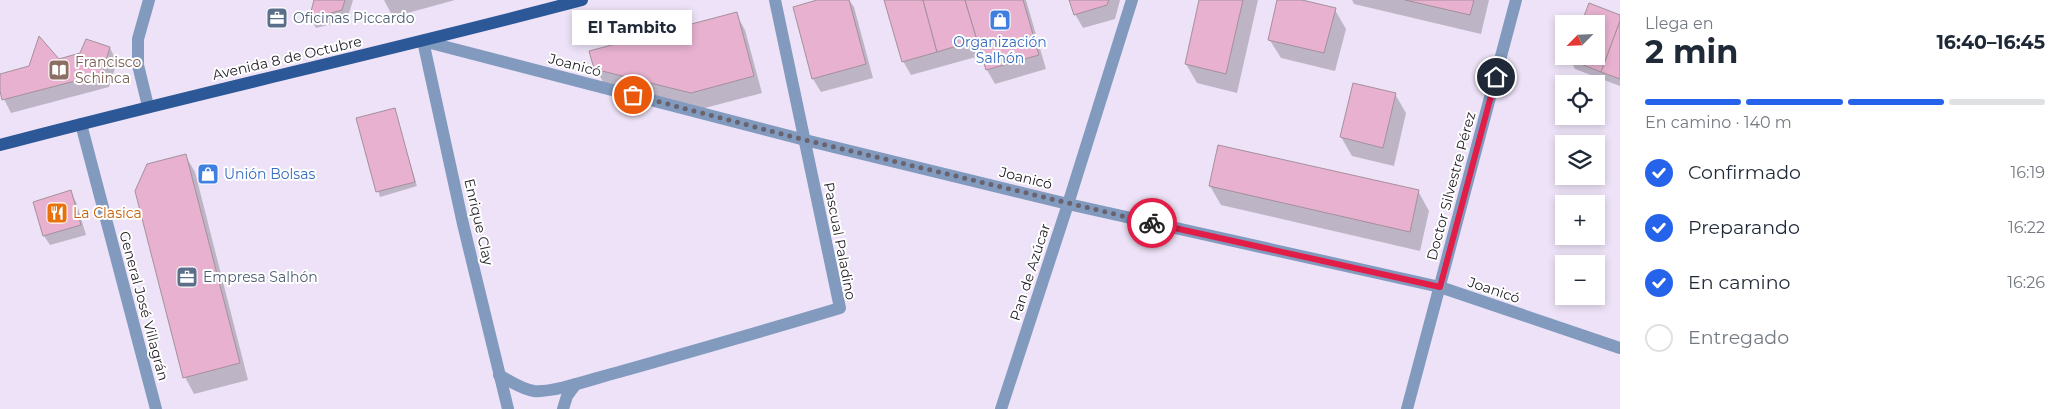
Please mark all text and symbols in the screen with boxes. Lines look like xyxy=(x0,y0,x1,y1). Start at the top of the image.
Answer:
office icon: Oficinas Piccardo xyxy=(265,6,289,30)
shop icon: Organización Salhón xyxy=(988,8,1012,32)
place label: Oficinas Piccardo xyxy=(293,9,415,27)
callout: El Tambito xyxy=(573,10,693,45)
text: Llega en xyxy=(1645,14,1713,33)
north arrow xyxy=(1555,15,1605,65)
map controls xyxy=(1555,15,1605,305)
text: El Tambito xyxy=(587,18,677,37)
text: 16:40–16:45 xyxy=(1936,31,2045,54)
street label: Avenida 8 de Octubre xyxy=(211,32,363,84)
text: 2 min xyxy=(1645,32,1738,71)
place label: Organización Salhón xyxy=(953,33,1047,67)
street label: Joanicó xyxy=(546,49,604,81)
place label: Francisco Schinca xyxy=(75,53,142,87)
pin xyxy=(1475,56,1517,98)
library icon: Francisco Schinca xyxy=(47,58,71,82)
icon: home xyxy=(1482,63,1510,91)
pin xyxy=(612,74,654,116)
button: locate xyxy=(1555,75,1605,125)
icon: bag xyxy=(619,81,647,109)
street label: Doctor Silvestre Pérez xyxy=(1422,110,1480,262)
text: En camino · 140 m xyxy=(1645,113,1792,132)
button: layers xyxy=(1555,135,1605,185)
icon: check xyxy=(1645,159,1673,187)
text: Confirmado xyxy=(1688,161,1801,184)
shop icon: Unión Bolsas xyxy=(196,162,220,186)
street label: Joanicó xyxy=(997,163,1054,193)
text: 16:19 xyxy=(2011,163,2045,182)
place label: Unión Bolsas xyxy=(224,165,315,183)
street label: Enrique Clay xyxy=(460,177,498,267)
street label: Pascual Paladino xyxy=(820,181,860,302)
button: + xyxy=(1555,195,1605,245)
courier xyxy=(1127,198,1177,248)
restaurant icon: La Clasica xyxy=(45,201,69,225)
place label: La Clasica xyxy=(73,204,142,222)
icon: bike xyxy=(1138,209,1166,237)
icon: check xyxy=(1645,214,1673,242)
text: Preparando xyxy=(1688,216,1800,239)
text: 16:22 xyxy=(2008,218,2045,237)
street label: Pan de Azúcar xyxy=(1006,221,1054,323)
street label: General José Villagrán xyxy=(115,229,173,383)
button: − xyxy=(1555,255,1605,305)
office icon: Empresa Salhón xyxy=(175,265,199,289)
place label: Empresa Salhón xyxy=(203,268,318,286)
icon: check xyxy=(1645,269,1673,297)
text: En camino xyxy=(1688,271,1790,294)
street label: Joanicó xyxy=(1465,272,1523,307)
text: 16:26 xyxy=(2007,273,2045,292)
text: Entregado xyxy=(1688,326,1789,349)

